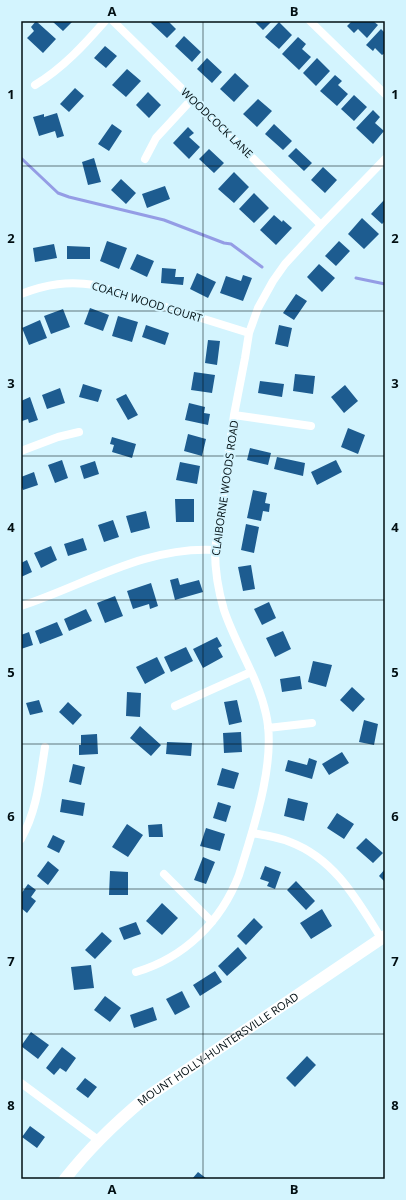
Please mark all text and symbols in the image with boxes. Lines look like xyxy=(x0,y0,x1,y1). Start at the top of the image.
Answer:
text: A xyxy=(108,2,117,20)
text: B xyxy=(290,2,299,20)
street label: WOODCOCK LANE xyxy=(178,84,256,161)
text: 1 xyxy=(7,85,15,103)
text: 1 xyxy=(391,85,399,103)
text: 2 xyxy=(7,229,15,247)
text: 2 xyxy=(391,229,399,247)
street label: COACH WOOD COURT xyxy=(90,278,204,325)
text: 3 xyxy=(7,374,15,392)
text: 3 xyxy=(391,374,399,392)
street label: CLAIBORNE WOODS ROAD xyxy=(208,419,241,557)
text: 4 xyxy=(7,518,15,536)
text: 4 xyxy=(391,518,399,536)
text: 5 xyxy=(7,663,15,681)
text: 5 xyxy=(391,663,399,681)
text: 6 xyxy=(7,807,15,825)
text: 6 xyxy=(391,807,399,825)
text: 7 xyxy=(7,952,15,970)
text: 7 xyxy=(391,952,399,970)
street label: MOUNT HOLLY-HUNTERSVILLE ROAD xyxy=(134,989,301,1109)
text: 8 xyxy=(7,1096,15,1114)
text: 8 xyxy=(391,1096,399,1114)
text: A xyxy=(108,1180,117,1198)
text: B xyxy=(290,1180,299,1198)

